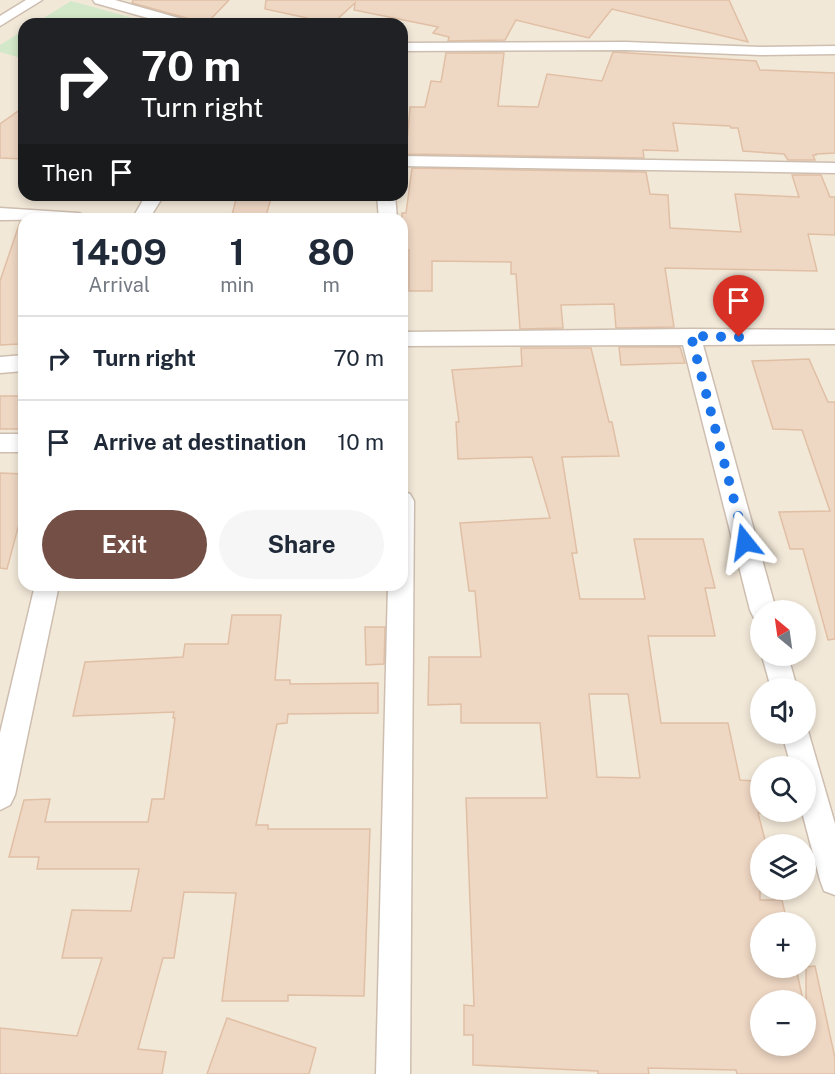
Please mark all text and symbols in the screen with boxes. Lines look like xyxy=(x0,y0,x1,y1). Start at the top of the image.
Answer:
text: 70 m xyxy=(141,41,241,90)
icon: right xyxy=(42,42,120,120)
text: Turn right xyxy=(141,91,264,123)
icon: arrive xyxy=(105,156,138,189)
text: Then xyxy=(42,160,93,186)
text: 14:09 xyxy=(71,231,167,273)
text: 1 xyxy=(229,231,245,273)
text: 80 xyxy=(307,231,355,273)
text: Arrival xyxy=(88,273,150,297)
text: min xyxy=(220,273,254,297)
text: m xyxy=(322,273,340,297)
pin xyxy=(713,275,764,337)
icon: arrive xyxy=(722,284,755,317)
icon: right xyxy=(42,342,75,375)
text: Turn right xyxy=(93,345,196,371)
text: 70 m xyxy=(333,345,384,371)
icon: arrive xyxy=(42,426,75,459)
text: Arrive at destination xyxy=(93,429,306,455)
text: 10 m xyxy=(337,429,384,455)
button: Exit xyxy=(42,510,207,579)
button: Share xyxy=(219,510,384,579)
position arrow xyxy=(713,510,777,574)
north arrow xyxy=(750,600,816,666)
map controls xyxy=(750,600,816,1056)
button: sound xyxy=(750,678,816,744)
button: search xyxy=(750,756,816,822)
button: layers xyxy=(750,834,816,900)
button: + xyxy=(750,912,816,978)
button: − xyxy=(750,990,816,1056)

